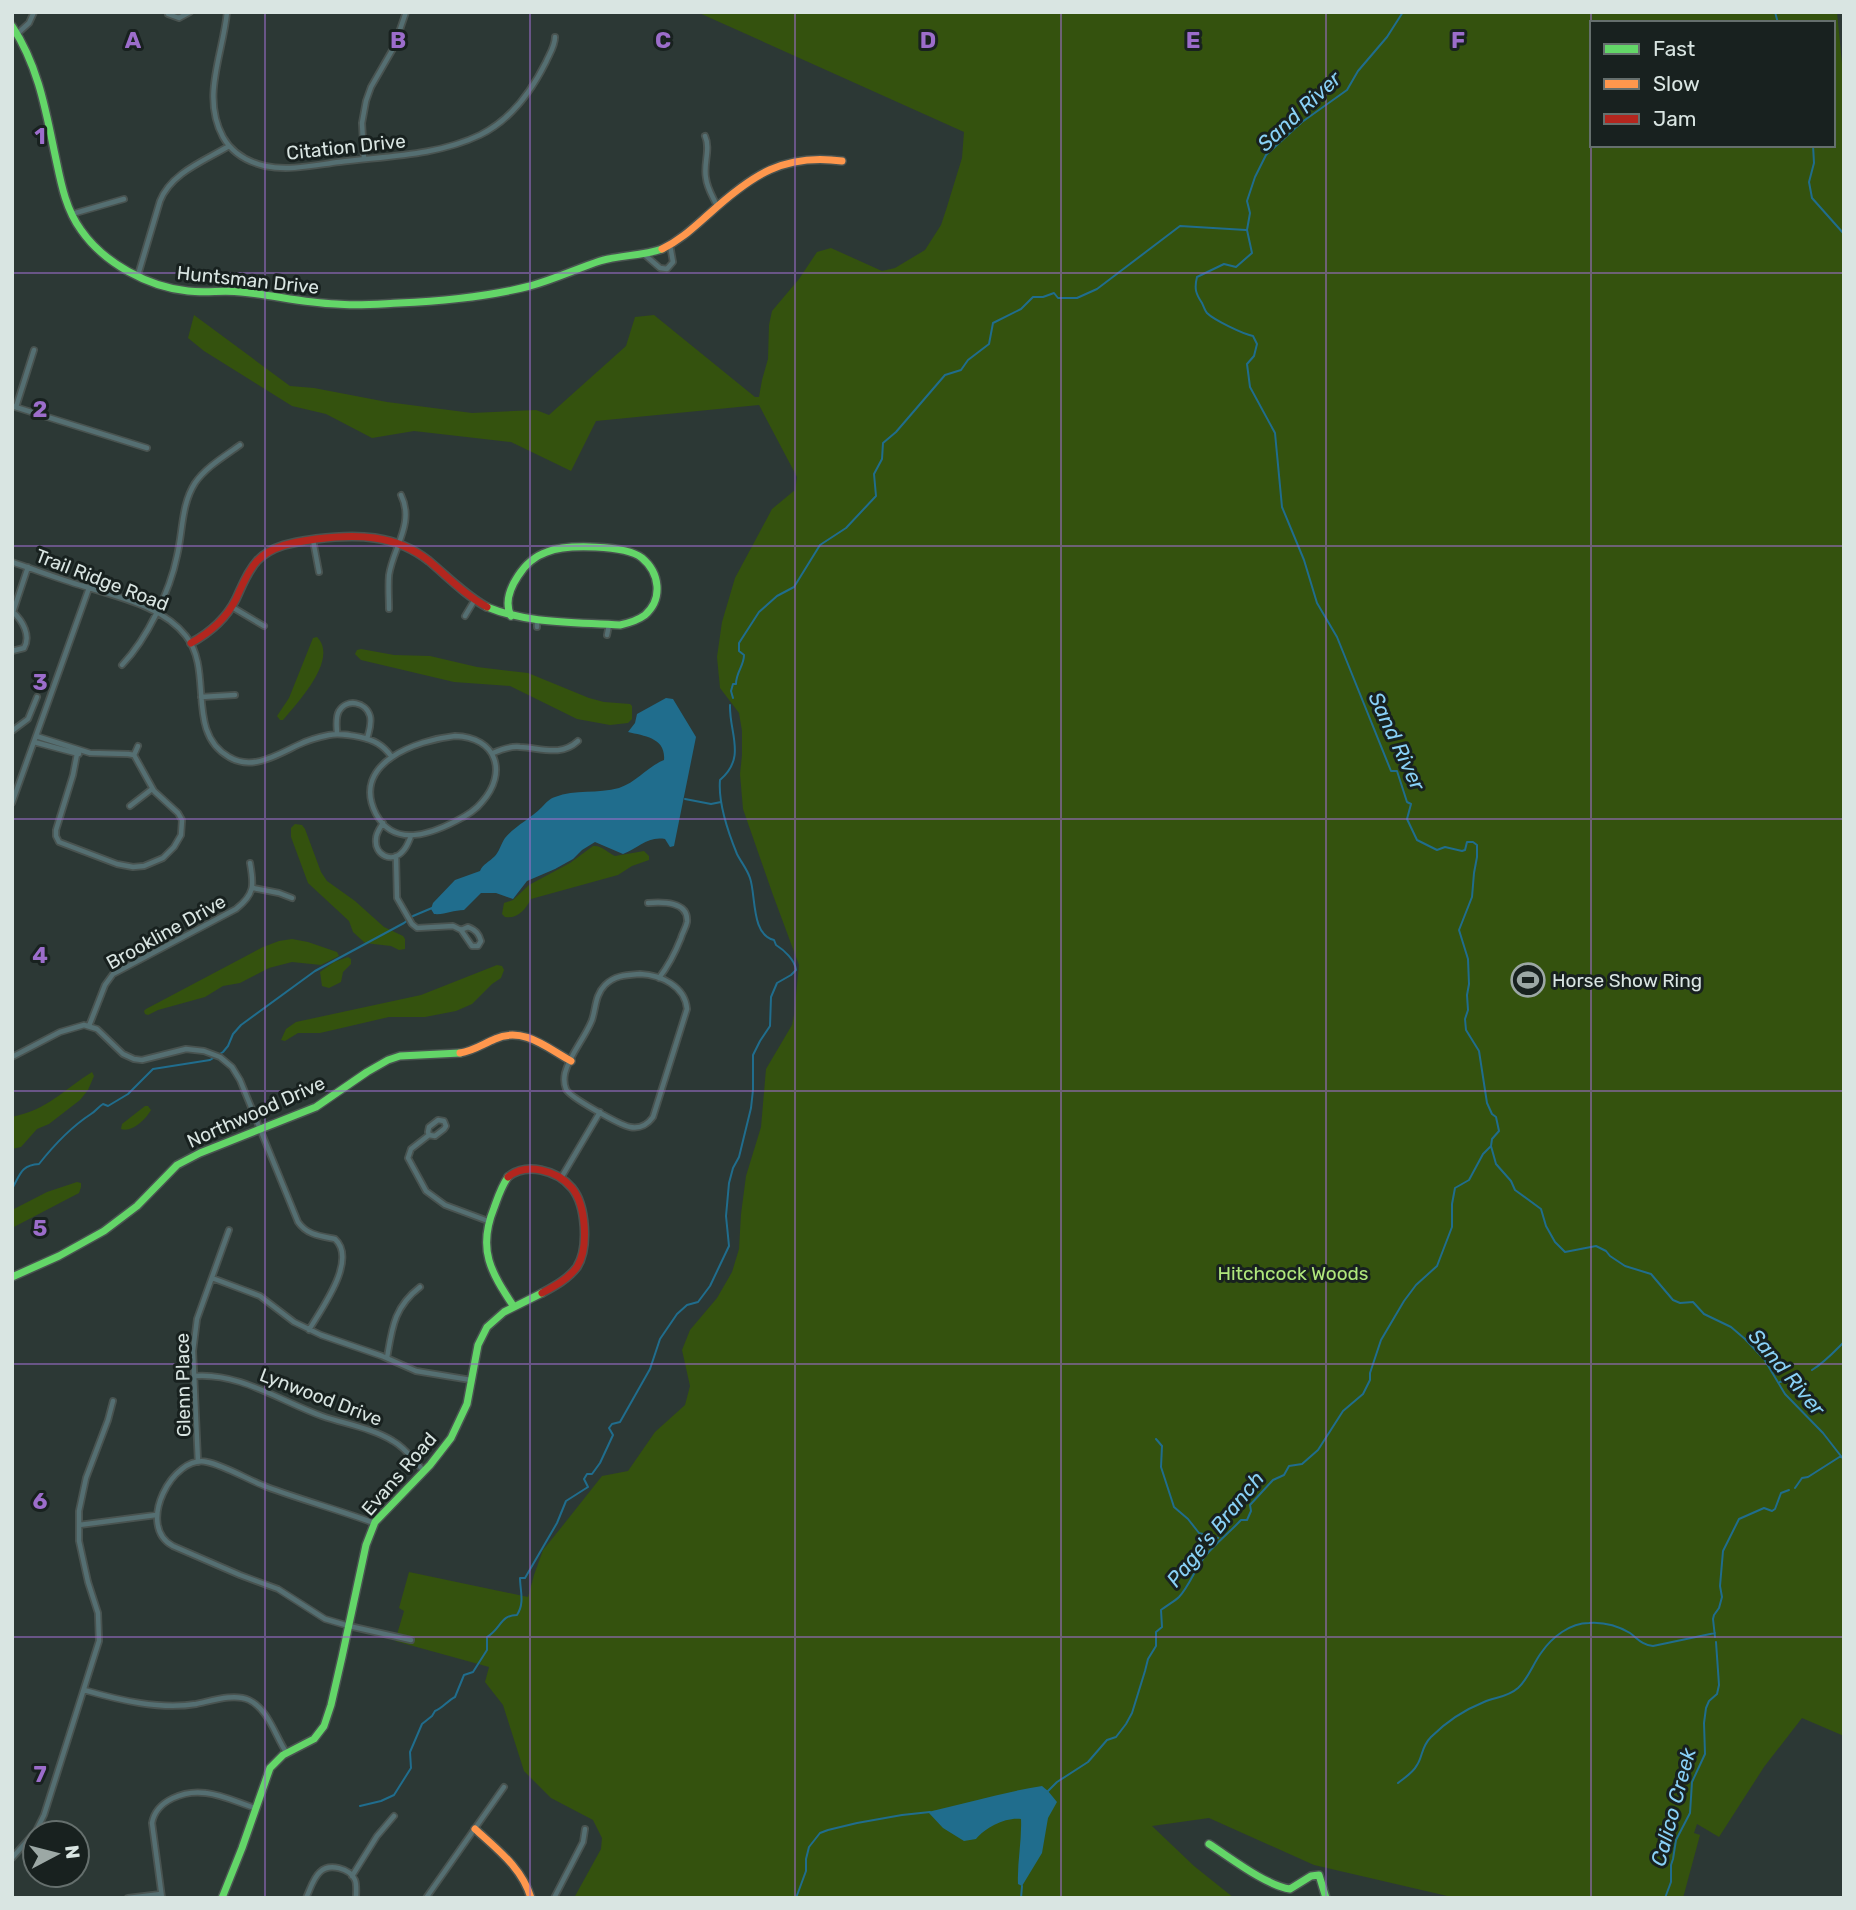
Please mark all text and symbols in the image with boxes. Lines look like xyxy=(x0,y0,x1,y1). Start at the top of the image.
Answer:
legend xyxy=(1590,21,1835,147)
text: A xyxy=(125,26,142,54)
text: B xyxy=(390,26,406,54)
text: C xyxy=(655,26,671,54)
text: D xyxy=(920,26,936,54)
text: E xyxy=(1186,26,1200,54)
text: F xyxy=(1451,26,1465,54)
text: Fast xyxy=(1653,36,1695,61)
water label: Sand River xyxy=(1252,65,1347,156)
text: Slow xyxy=(1653,71,1700,96)
text: Jam xyxy=(1653,106,1697,131)
text: 1 xyxy=(34,122,46,150)
street label: Citation Drive xyxy=(285,129,407,165)
street label: Huntsman Drive xyxy=(176,261,320,299)
text: 2 xyxy=(33,395,47,423)
street label: Trail Ridge Road xyxy=(32,544,172,616)
text: 3 xyxy=(32,668,48,696)
water label: Sand River xyxy=(1363,688,1431,795)
street label: Brookline Drive xyxy=(102,890,230,974)
text: 4 xyxy=(32,941,48,969)
sports icon: Horse Show Ring xyxy=(1509,961,1547,999)
place label: Horse Show Ring xyxy=(1552,969,1702,992)
street label: Northwood Drive xyxy=(183,1071,329,1153)
text: 5 xyxy=(33,1214,48,1242)
park label: Hitchcock Woods xyxy=(1217,1262,1369,1285)
water label: Sand River xyxy=(1743,1324,1831,1421)
street label: Glenn Place xyxy=(171,1333,195,1437)
street label: Lynwood Drive xyxy=(257,1363,385,1431)
street label: Evans Road xyxy=(357,1428,441,1520)
water label: Page's Branch xyxy=(1161,1466,1269,1592)
text: 6 xyxy=(33,1487,48,1515)
water label: Calico Creek xyxy=(1645,1744,1701,1869)
text: 7 xyxy=(33,1760,47,1788)
north arrow xyxy=(21,1819,91,1889)
text: N xyxy=(60,1844,85,1860)

